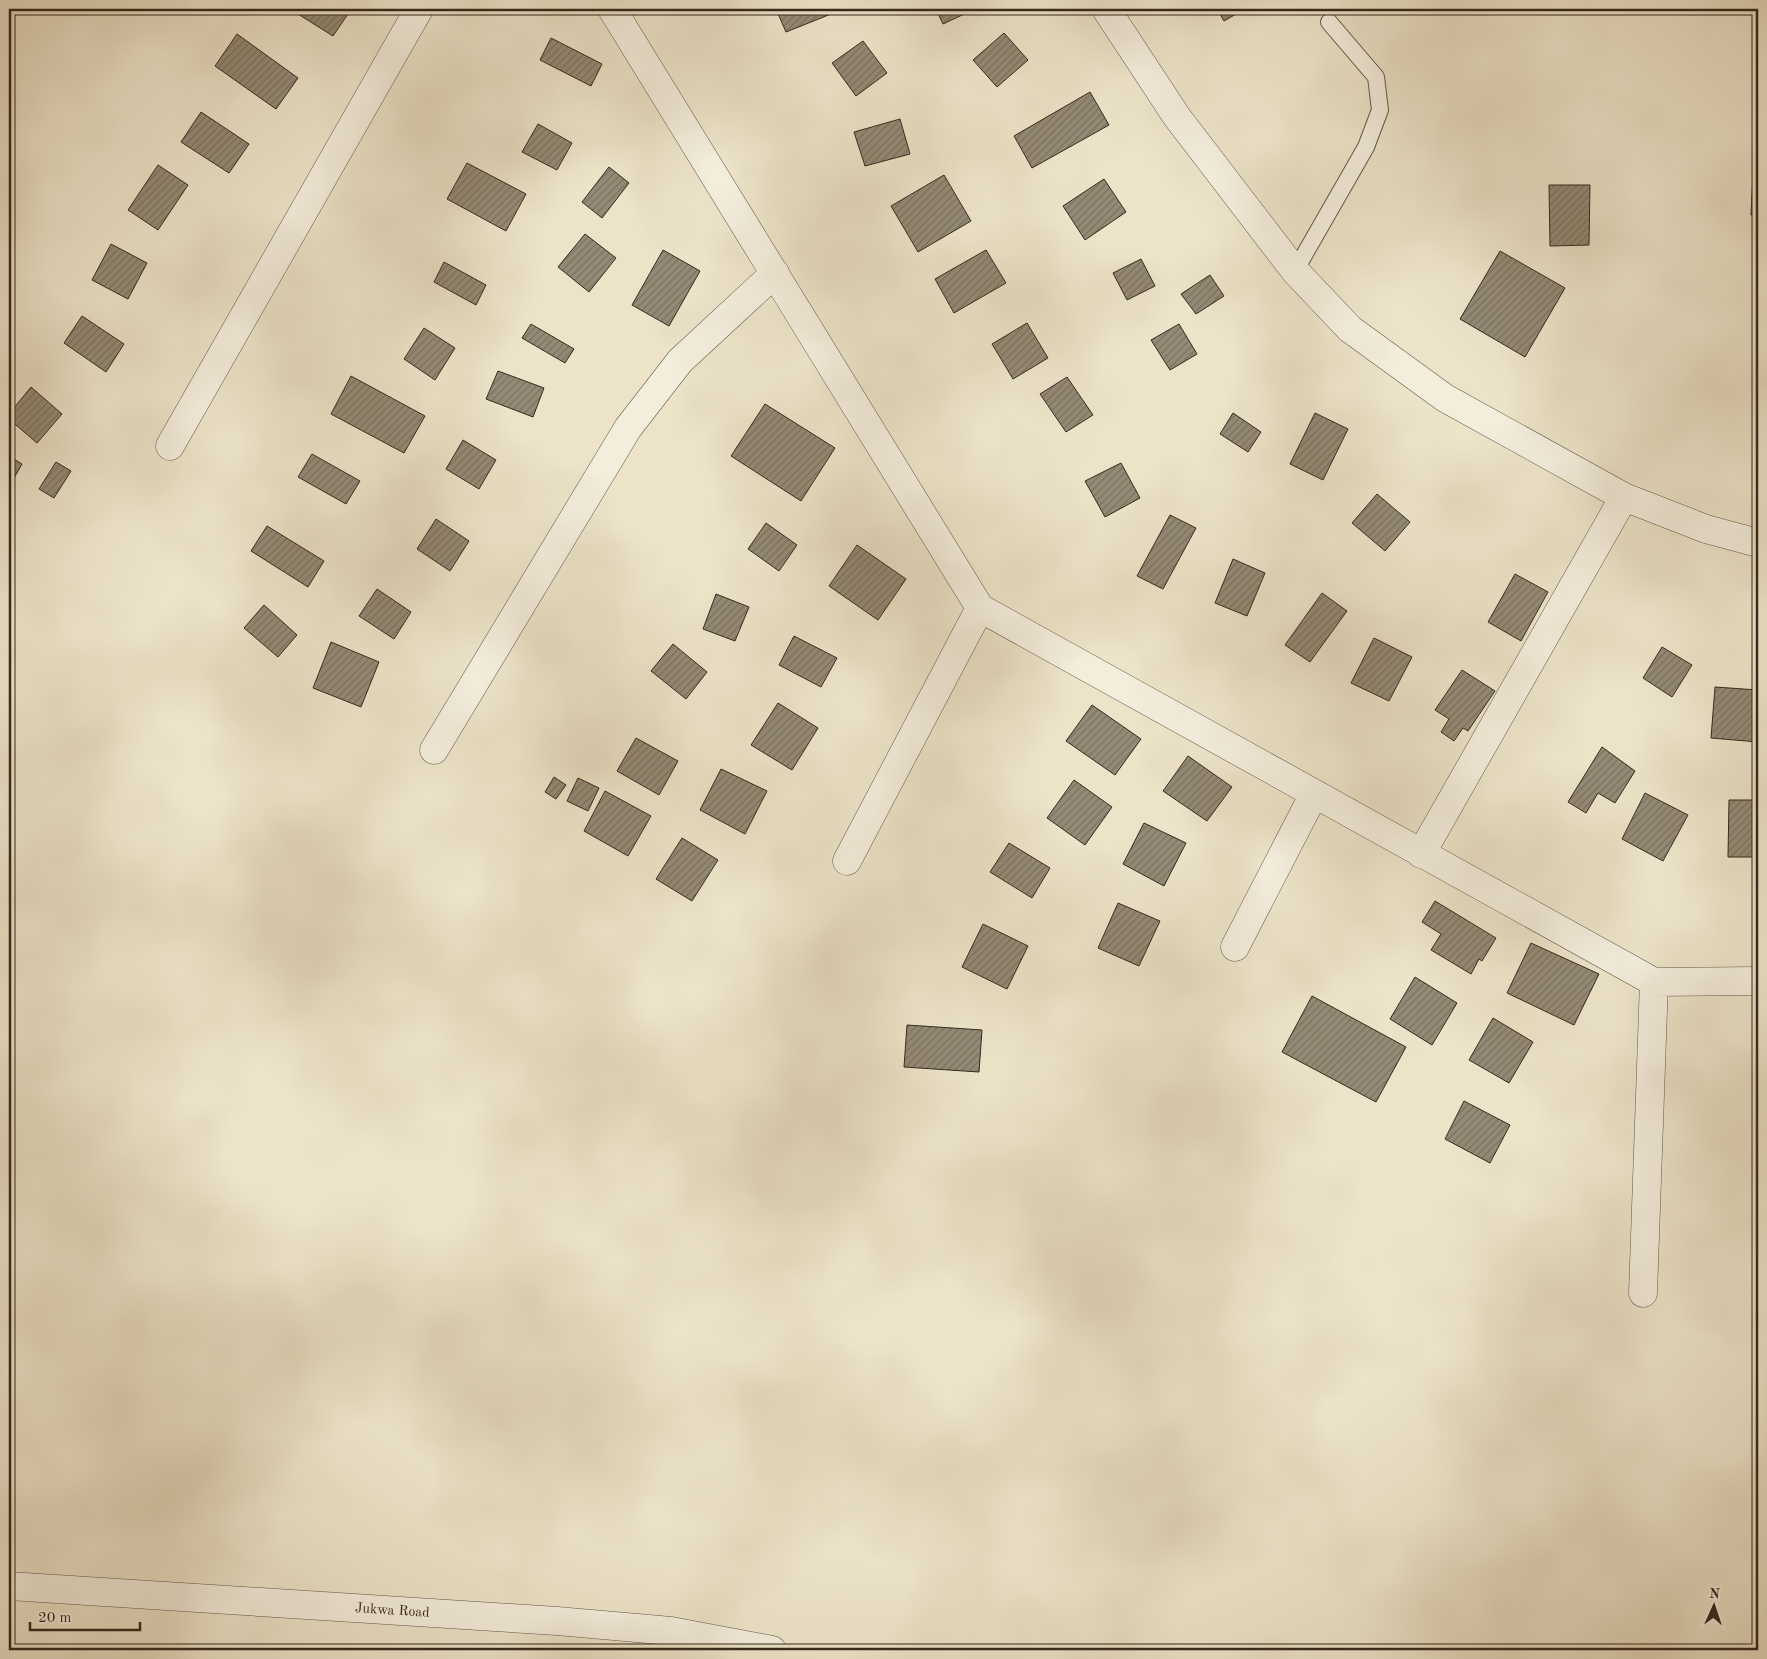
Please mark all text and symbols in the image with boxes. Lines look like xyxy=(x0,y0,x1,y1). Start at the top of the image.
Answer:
north arrow xyxy=(1690,1582,1740,1632)
text: N xyxy=(1709,1587,1721,1601)
scale bar xyxy=(30,1599,140,1631)
street label: Jukwa Road xyxy=(354,1601,430,1620)
text: 20 m xyxy=(38,1611,72,1626)

